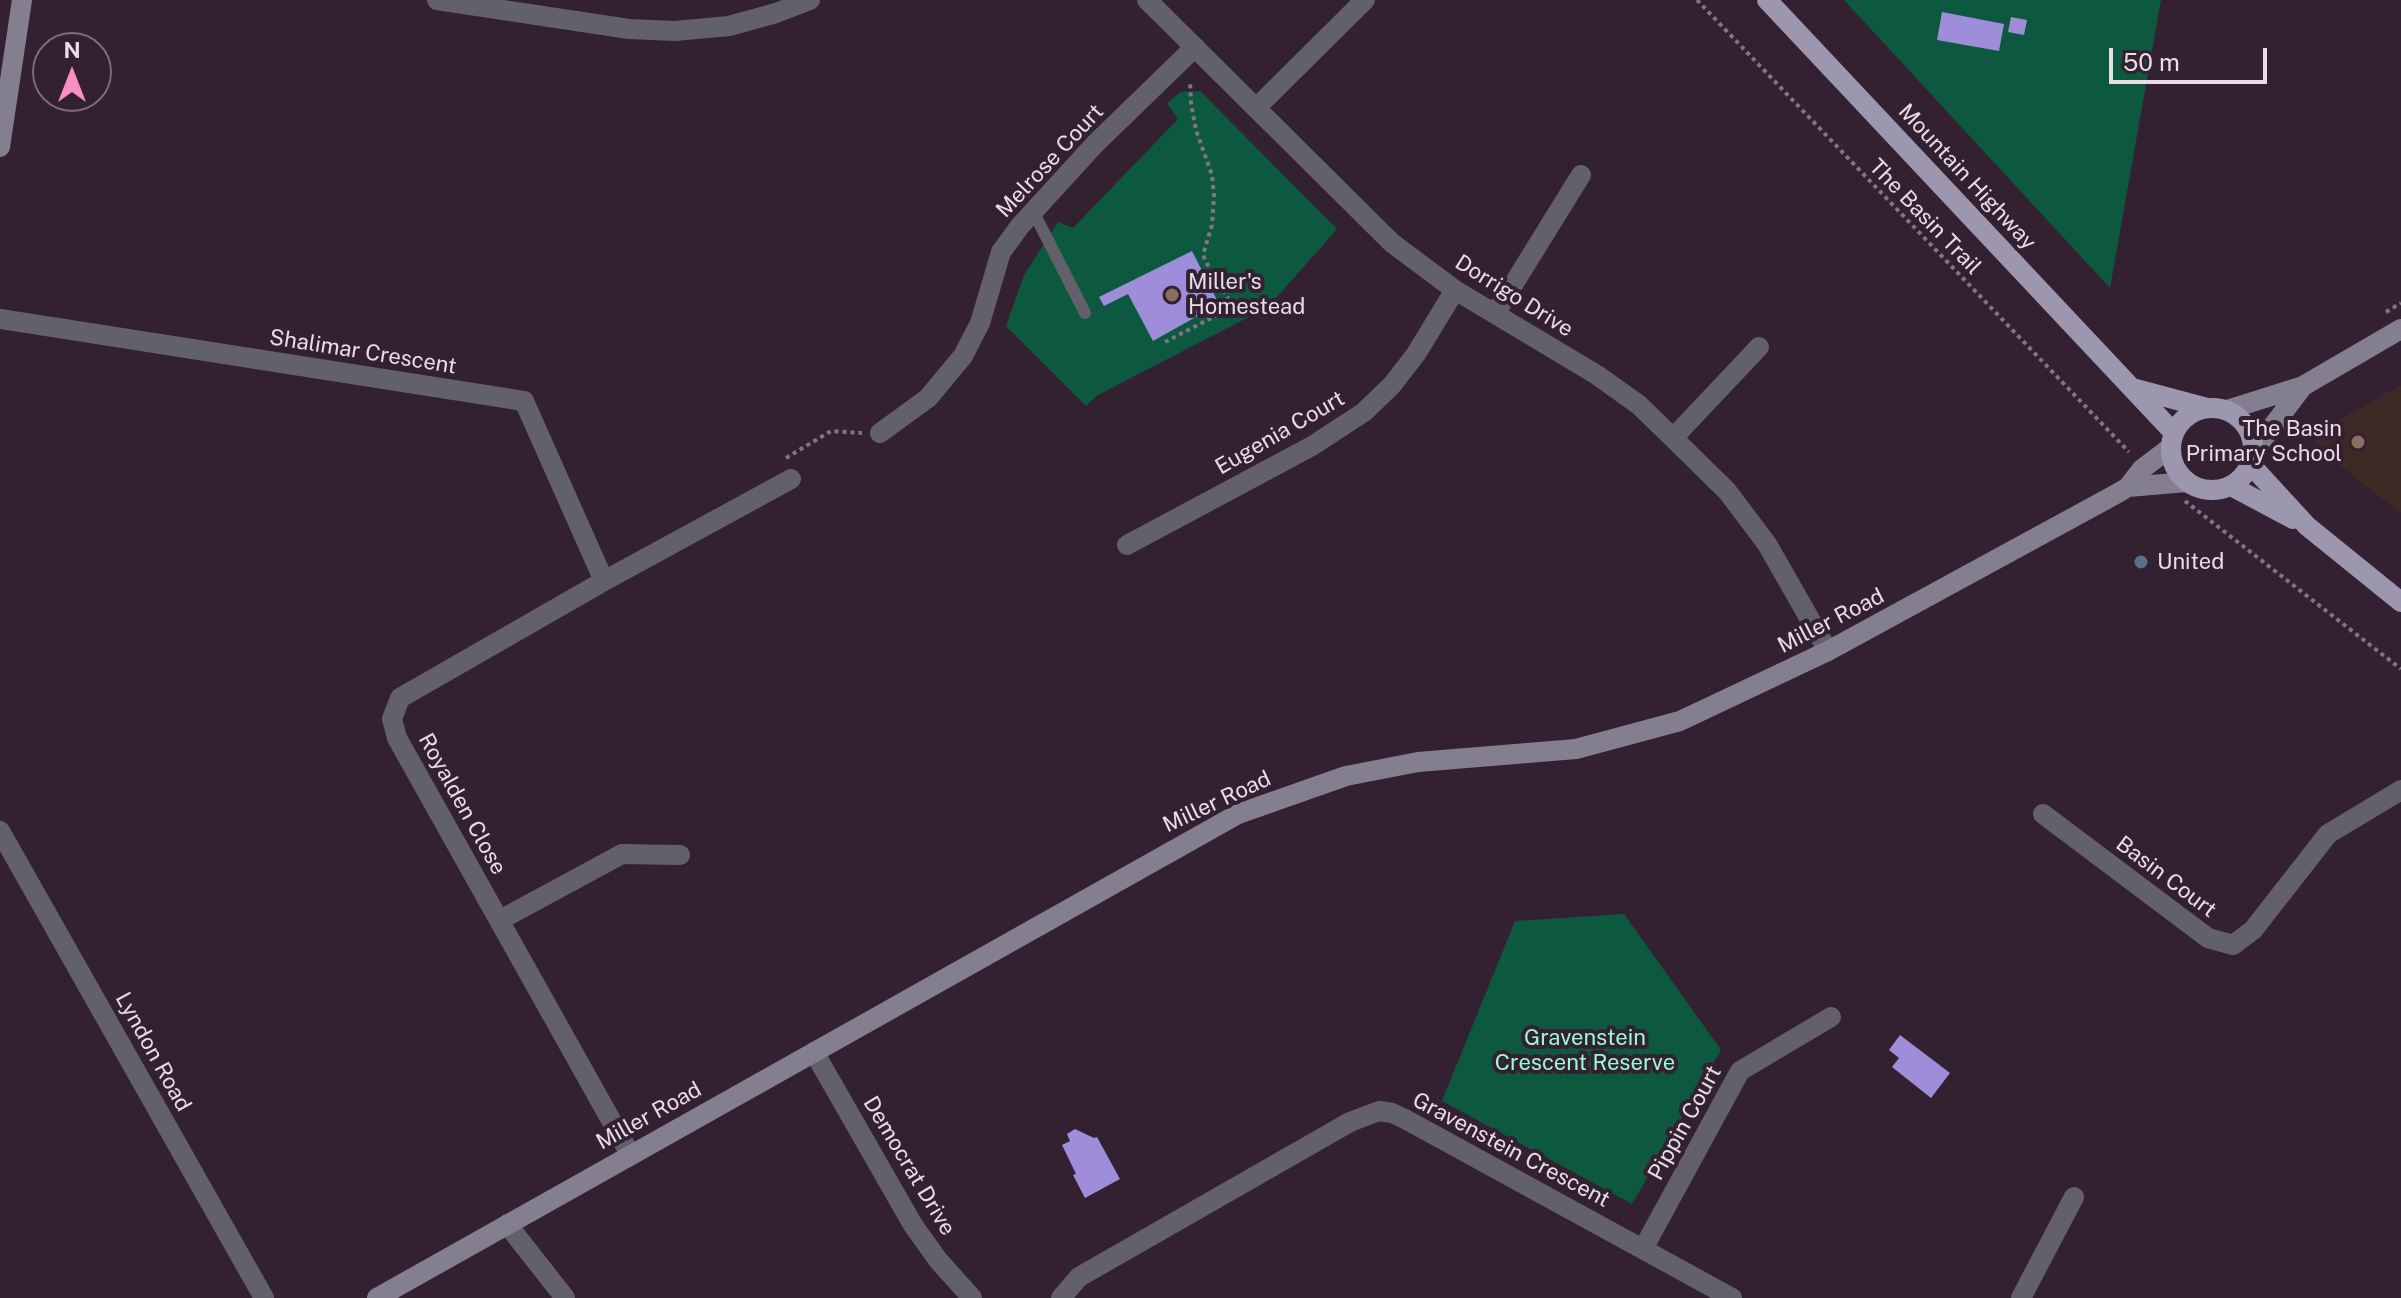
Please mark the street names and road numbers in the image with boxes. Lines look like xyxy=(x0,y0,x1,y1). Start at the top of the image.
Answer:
street label: Melrose Court xyxy=(991,99,1109,223)
street label: Mountain Highway xyxy=(1893,99,2041,255)
street label: The Basin Trail xyxy=(1863,154,1987,280)
street label: Dorrigo Drive xyxy=(1450,249,1578,343)
street label: Shalimar Crescent xyxy=(268,324,458,380)
street label: Eugenia Court xyxy=(1211,385,1349,481)
street label: Miller Road xyxy=(1773,583,1889,659)
street label: Royalden Close xyxy=(412,729,512,879)
street label: Miller Road xyxy=(1159,766,1275,838)
street label: Basin Court xyxy=(2111,831,2221,923)
street label: Lyndon Road xyxy=(109,988,197,1116)
street label: Pippin Court xyxy=(1643,1061,1727,1185)
street label: Miller Road xyxy=(592,1076,706,1156)
street label: Gravenstein Crescent xyxy=(1408,1087,1614,1213)
street label: Democrat Drive xyxy=(857,1092,961,1240)

